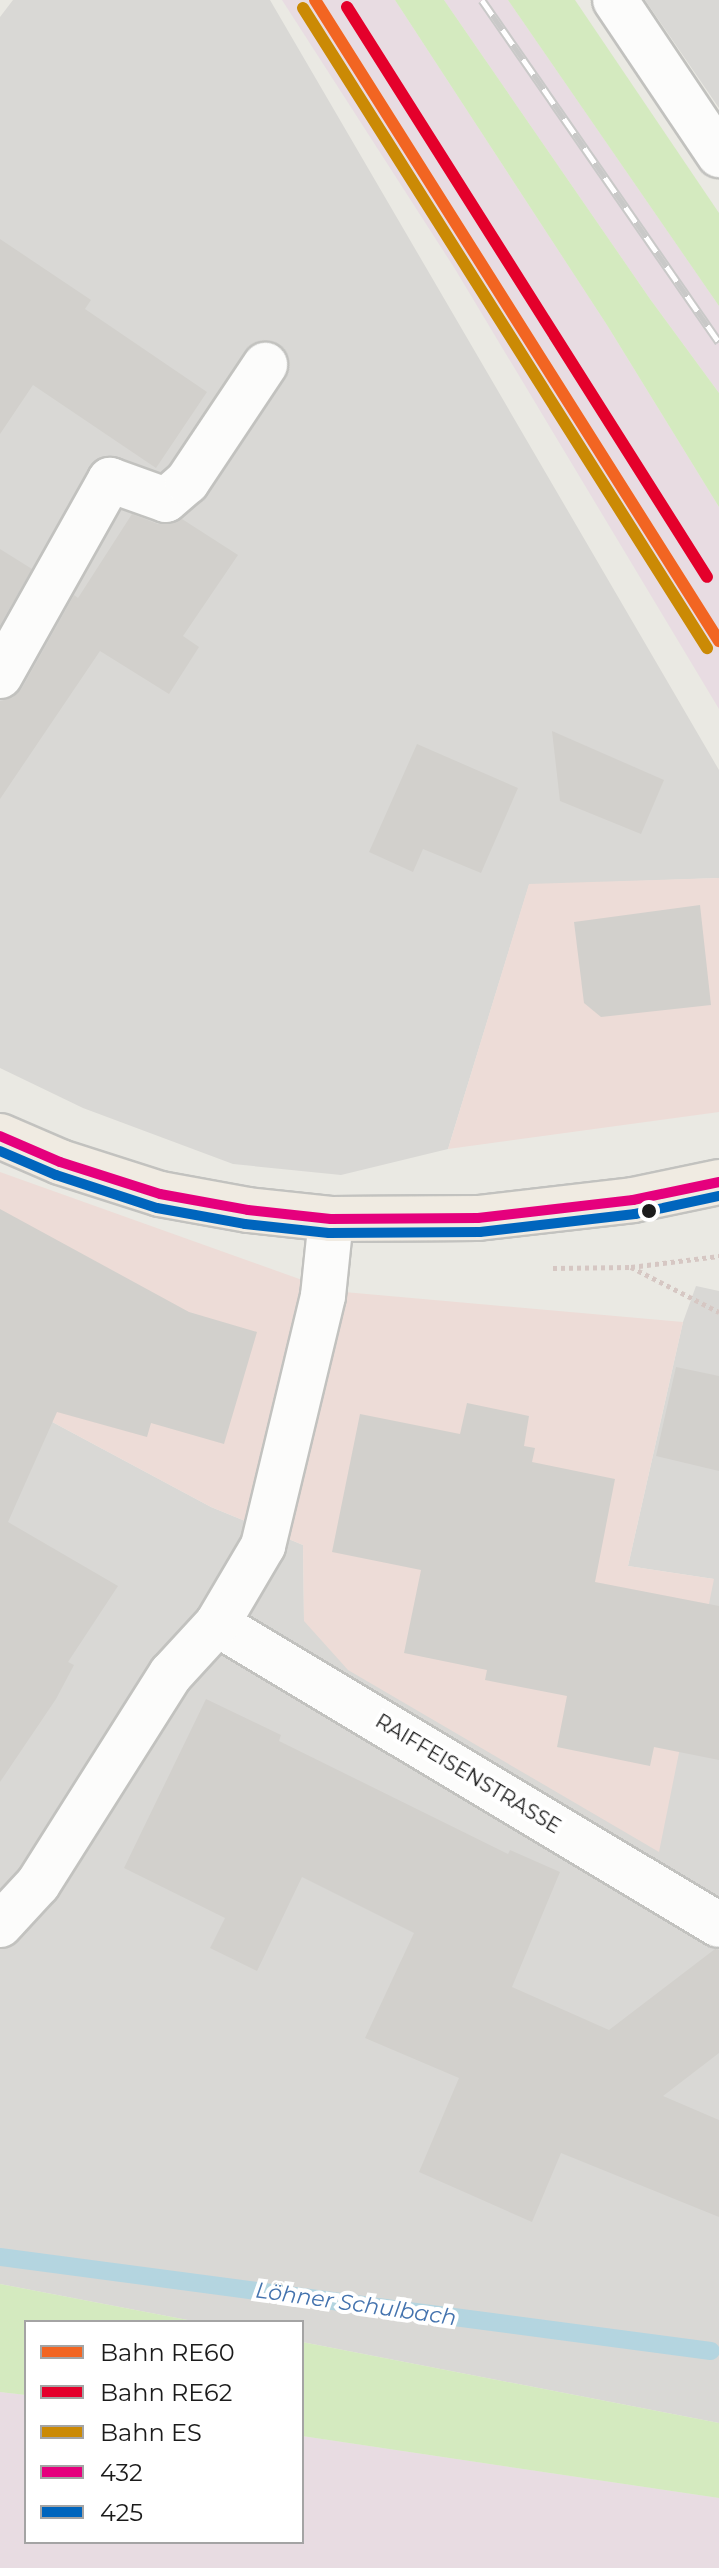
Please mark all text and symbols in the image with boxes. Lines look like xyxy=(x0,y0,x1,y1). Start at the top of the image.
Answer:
unlabelled marker xyxy=(641,1203,657,1219)
street label: RAIFFEISENSTRASSE xyxy=(371,1709,565,1839)
water label: Löhner Schulbach xyxy=(254,2277,458,2331)
legend xyxy=(24,2320,304,2544)
text: Bahn RE60 xyxy=(100,2338,235,2367)
text: Bahn RE62 xyxy=(100,2378,232,2407)
text: Bahn ES xyxy=(100,2418,202,2447)
text: 432 xyxy=(100,2458,143,2487)
text: 425 xyxy=(100,2498,143,2527)

